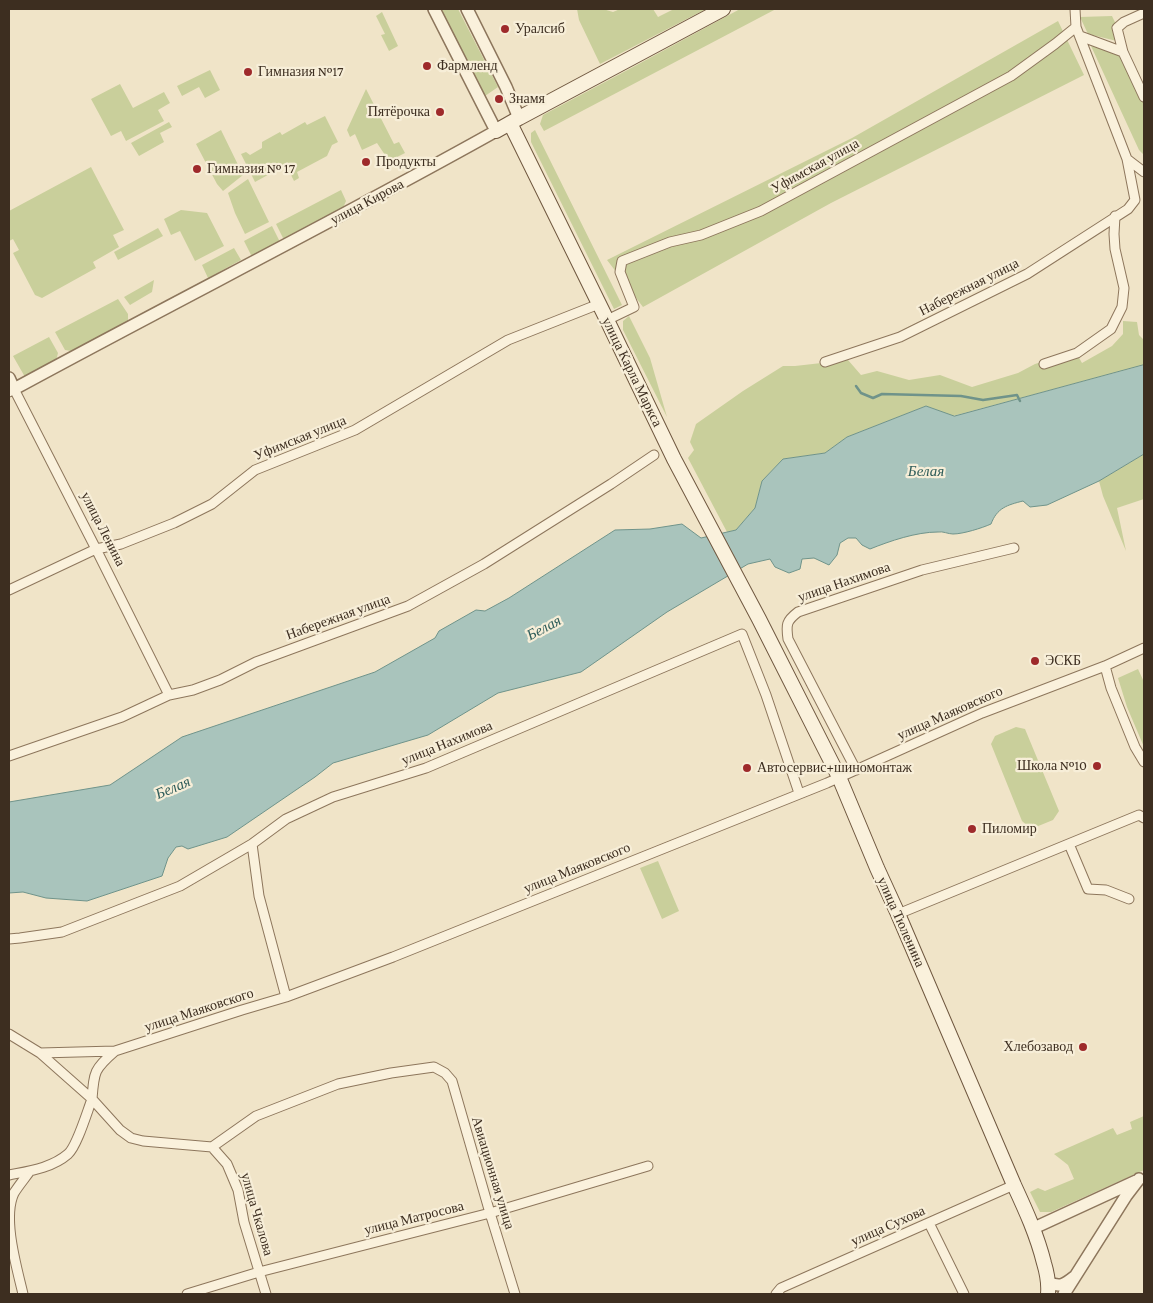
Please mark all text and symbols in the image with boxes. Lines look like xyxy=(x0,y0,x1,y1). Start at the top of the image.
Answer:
place label: Уралсиб xyxy=(515,21,565,37)
marker: Уралсиб xyxy=(499,23,511,35)
place label: Фармленд xyxy=(437,58,498,74)
marker: Фармленд xyxy=(421,60,433,72)
place label: Гимназия №17 xyxy=(258,64,343,80)
marker: Гимназия №17 xyxy=(242,66,254,78)
place label: Знамя xyxy=(509,91,545,107)
marker: Знамя xyxy=(493,93,505,105)
place label: Пятёрочка xyxy=(368,104,430,120)
marker: Пятёрочка xyxy=(434,106,446,118)
street label: Уфимская улица xyxy=(768,135,862,197)
place label: Продукты xyxy=(376,154,436,170)
marker: Продукты xyxy=(360,156,372,168)
place label: Гимназия № 17 xyxy=(207,161,295,177)
marker: Гимназия № 17 xyxy=(191,163,203,175)
street label: улица Кирова xyxy=(327,176,407,228)
street label: Набережная улица xyxy=(916,255,1022,319)
street label: улица Карла Маркса xyxy=(598,314,666,430)
street label: Уфимская улица xyxy=(251,412,349,464)
water label: Белая xyxy=(908,462,944,480)
street label: улица Ленина xyxy=(77,489,129,569)
street label: улица Нахимова xyxy=(796,558,892,606)
street label: Набережная улица xyxy=(284,590,392,644)
water label: Белая xyxy=(524,612,564,644)
place label: ЭСКБ xyxy=(1045,653,1081,669)
marker: ЭСКБ xyxy=(1029,655,1041,667)
street label: улица Маяковского xyxy=(895,682,1005,744)
street label: улица Нахимова xyxy=(399,717,495,769)
place label: Школа №10 xyxy=(1017,758,1087,774)
place label: Автосервис+шиномонтаж xyxy=(757,760,912,776)
marker: Школа №10 xyxy=(1091,760,1103,772)
marker: Автосервис+шиномонтаж xyxy=(741,762,753,774)
water label: Белая xyxy=(153,773,193,803)
place label: Пиломир xyxy=(982,821,1037,837)
marker: Пиломир xyxy=(966,823,978,835)
street label: улица Маяковского xyxy=(521,839,633,897)
street label: улица Тюленина xyxy=(874,874,928,970)
street label: улица Маяковского xyxy=(142,984,256,1036)
place label: Хлебозавод xyxy=(1004,1039,1073,1055)
marker: Хлебозавод xyxy=(1077,1041,1089,1053)
street label: Авиационная улица xyxy=(468,1114,518,1232)
street label: улица Чкалова xyxy=(237,1170,277,1258)
street label: улица Матросова xyxy=(362,1198,466,1238)
street label: улица Сухова xyxy=(848,1202,928,1250)

